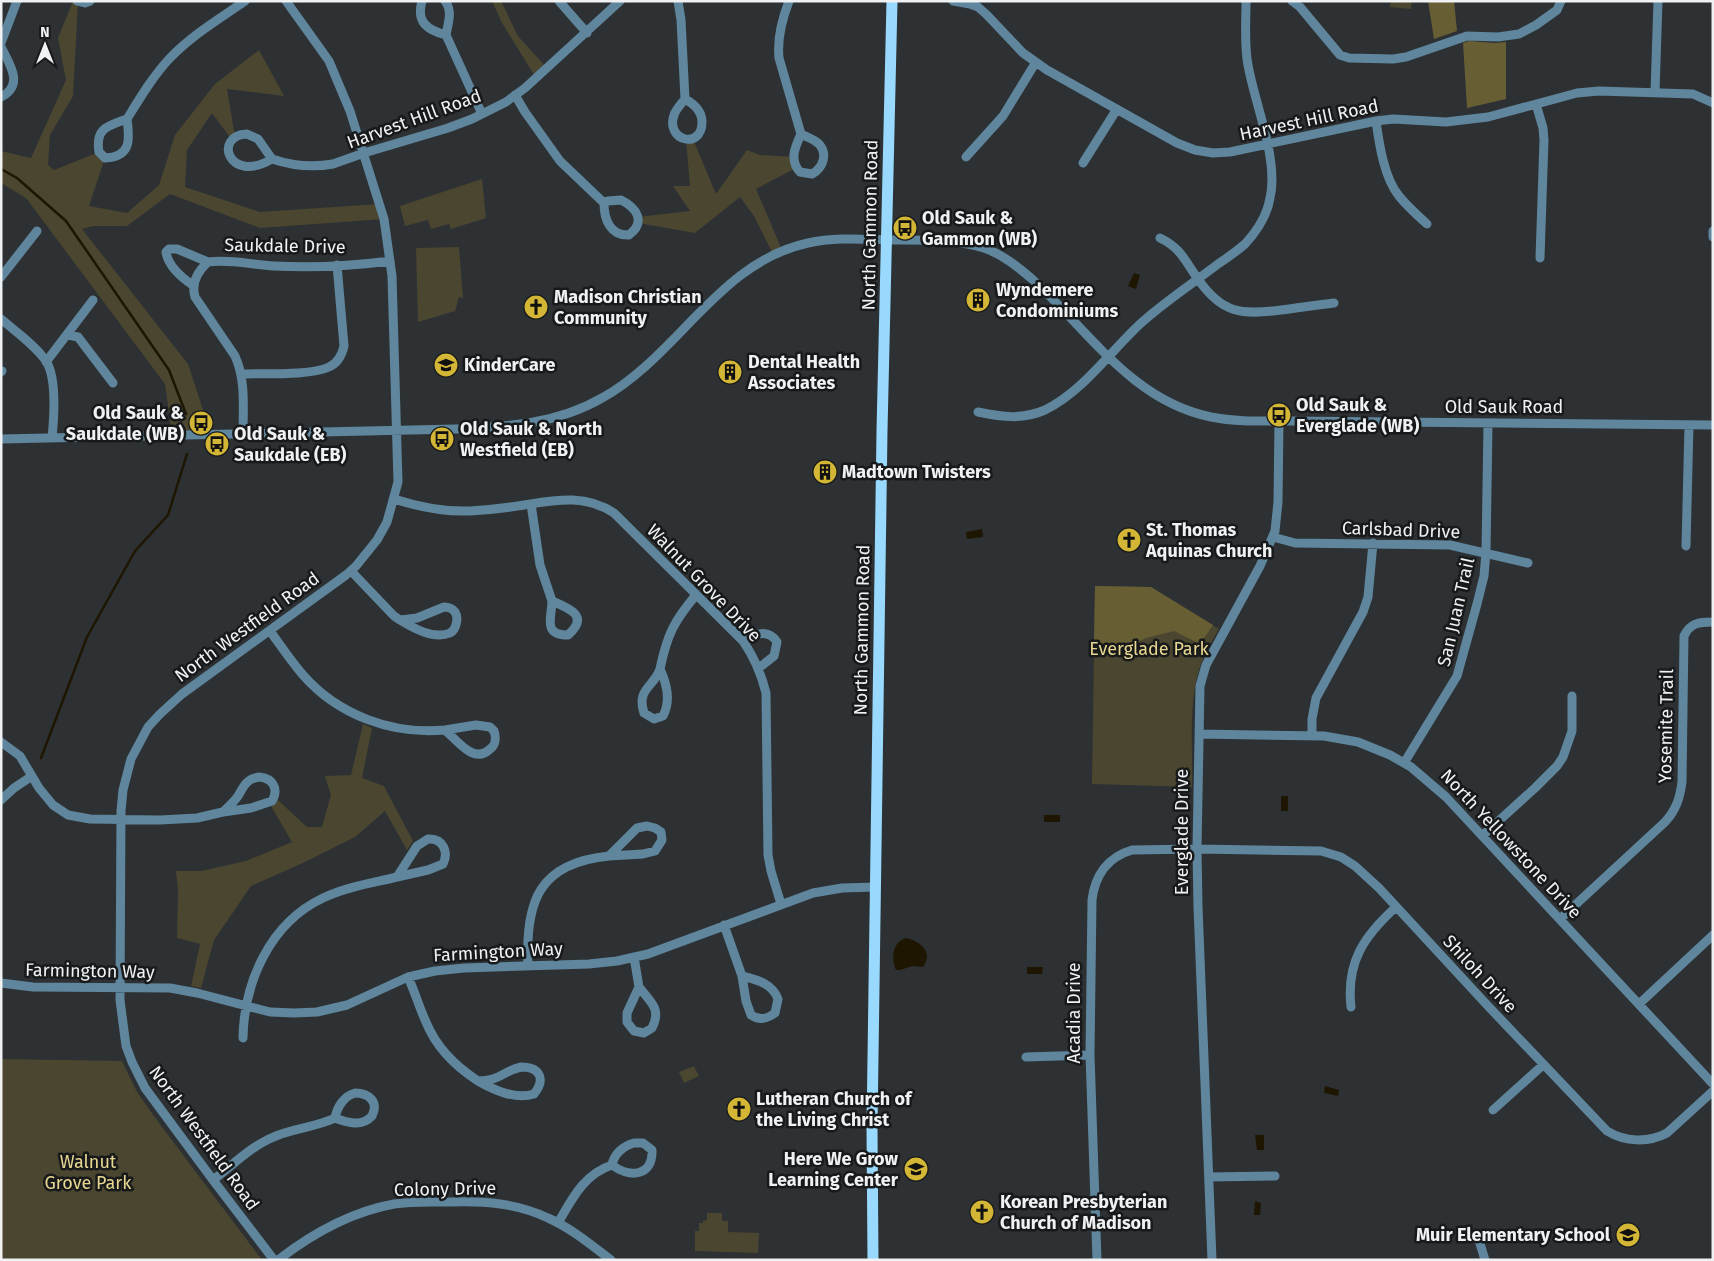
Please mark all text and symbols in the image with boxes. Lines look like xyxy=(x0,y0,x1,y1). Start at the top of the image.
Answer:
north arrow xyxy=(20,20,70,70)
text: N xyxy=(40,24,50,41)
street label: Harvest Hill Road xyxy=(344,84,484,154)
street label: Harvest Hill Road xyxy=(1238,95,1380,145)
street label: North Gammon Road xyxy=(858,139,882,311)
place label: Old Sauk & Gammon (WB) xyxy=(922,207,1037,250)
bus stop icon: Old Sauk & Gammon (WB) xyxy=(892,215,918,241)
street label: Saukdale Drive xyxy=(224,234,346,258)
place label: Wyndemere Condominiums xyxy=(996,279,1118,322)
place label: Madison Christian Community xyxy=(554,286,702,329)
building icon: Wyndemere Condominiums xyxy=(965,287,991,313)
church icon: Madison Christian Community xyxy=(523,294,549,320)
place label: Dental Health Associates xyxy=(747,351,860,394)
school or university icon: KinderCare xyxy=(433,352,459,378)
place label: KinderCare xyxy=(464,354,556,376)
building icon: Dental Health Associates xyxy=(717,359,743,385)
place label: Old Sauk & Everglade (WB) xyxy=(1296,394,1419,437)
street label: Old Sauk Road xyxy=(1445,396,1563,418)
place label: Old Sauk & Saukdale (WB) xyxy=(66,402,184,445)
bus stop icon: Old Sauk & Everglade (WB) xyxy=(1266,402,1292,428)
bus stop icon: Old Sauk & Saukdale (WB) xyxy=(188,410,214,436)
place label: Old Sauk & North Westfield (EB) xyxy=(460,418,602,461)
place label: Old Sauk & Saukdale (EB) xyxy=(234,423,347,466)
bus stop icon: Old Sauk & North Westfield (EB) xyxy=(429,426,455,452)
bus stop icon: Old Sauk & Saukdale (EB) xyxy=(204,431,230,457)
building icon: Madtown Twisters xyxy=(812,459,838,485)
place label: Madtown Twisters xyxy=(842,461,991,483)
street label: Carlsbad Drive xyxy=(1341,517,1461,543)
place label: St. Thomas Aquinas Church xyxy=(1145,519,1272,562)
street label: Walnut Grove Drive xyxy=(642,520,766,646)
church icon: St. Thomas Aquinas Church xyxy=(1116,527,1142,553)
street label: North Gammon Road xyxy=(850,544,874,716)
street label: San Juan Trail xyxy=(1433,555,1479,669)
street label: North Westfield Road xyxy=(170,567,324,687)
park label: Everglade Park xyxy=(1089,638,1210,660)
street label: Yosemite Trail xyxy=(1654,669,1678,783)
street label: North Yellowstone Drive xyxy=(1436,765,1586,923)
street label: Everglade Drive xyxy=(1171,769,1193,895)
street label: Shiloh Drive xyxy=(1438,930,1522,1018)
street label: Farmington Way xyxy=(433,938,563,966)
street label: Farmington Way xyxy=(25,959,155,983)
street label: Acadia Drive xyxy=(1063,962,1085,1064)
street label: North Westfield Road xyxy=(144,1061,264,1215)
place label: Lutheran Church of the Living Christ xyxy=(756,1088,913,1131)
church icon: Lutheran Church of the Living Christ xyxy=(726,1096,752,1122)
place label: Here We Grow Learning Center xyxy=(768,1148,899,1191)
park label: Walnut Grove Park xyxy=(45,1151,132,1194)
school or university icon: Here We Grow Learning Center xyxy=(903,1156,929,1182)
street label: Colony Drive xyxy=(394,1177,496,1201)
place label: Korean Presbyterian Church of Madison xyxy=(1000,1191,1167,1234)
church icon: Korean Presbyterian Church of Madison xyxy=(969,1199,995,1225)
school or university icon: Muir Elementary School xyxy=(1615,1222,1641,1248)
place label: Muir Elementary School xyxy=(1416,1224,1611,1246)

